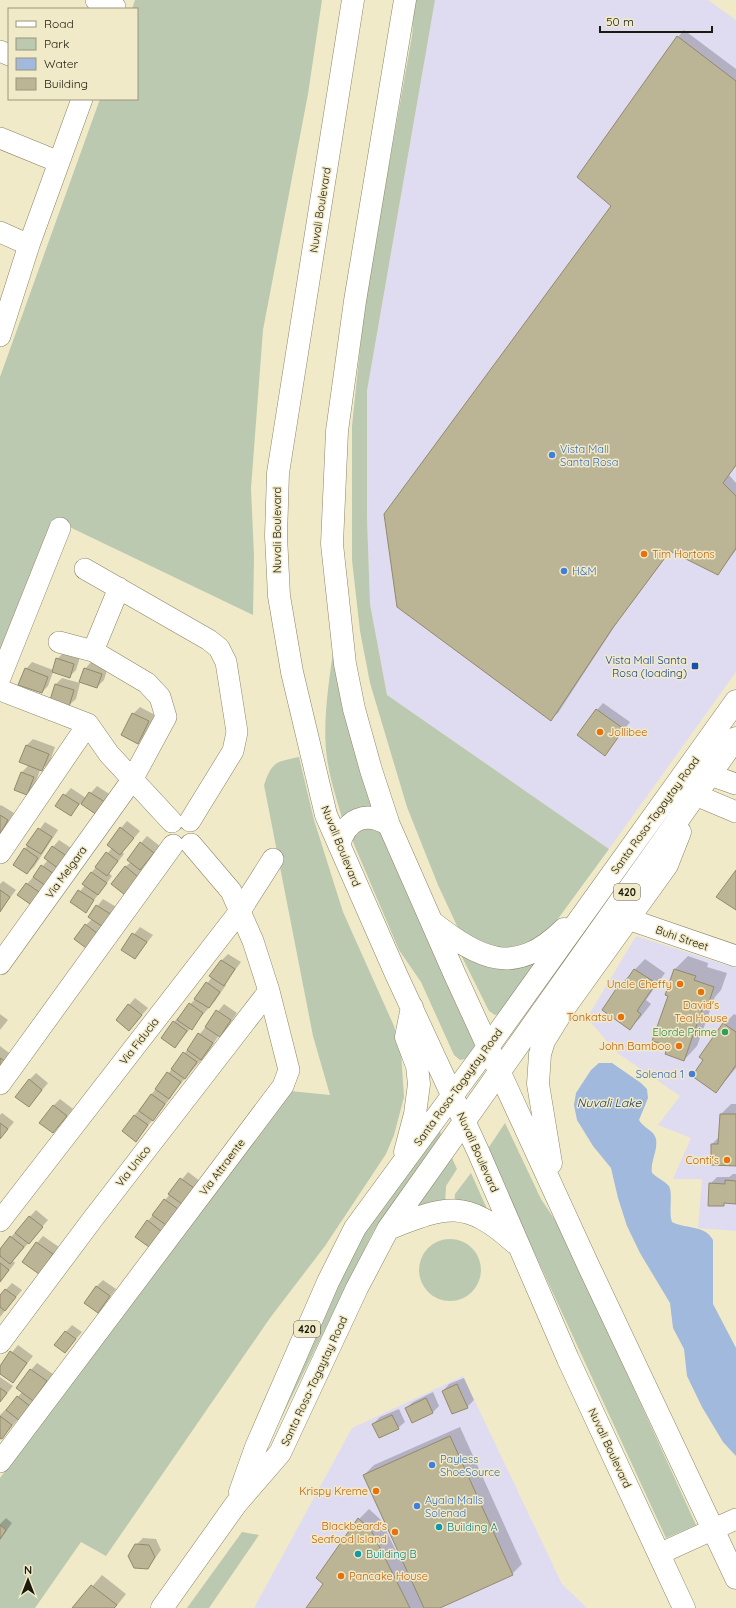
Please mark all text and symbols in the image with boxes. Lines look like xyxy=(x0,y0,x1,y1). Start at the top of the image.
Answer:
legend xyxy=(8,8,138,100)
scale bar xyxy=(600,8,712,34)
text: 50 m xyxy=(606,14,634,29)
text: Road xyxy=(44,16,74,31)
text: Park xyxy=(44,36,69,51)
text: Water xyxy=(44,56,79,71)
text: Building xyxy=(44,76,88,91)
street label: Nuvali Boulevard xyxy=(306,166,334,254)
place label: Vista Mall Santa Rosa xyxy=(560,442,618,469)
marker: Vista Mall Santa Rosa xyxy=(547,450,557,460)
street label: Nuvali Boulevard xyxy=(270,487,284,573)
place label: Tim Hortons xyxy=(652,547,715,561)
marker: Tim Hortons xyxy=(639,549,649,559)
place label: H&M xyxy=(572,564,597,578)
marker: H&M xyxy=(559,566,569,576)
place label: Vista Mall Santa Rosa (loading) xyxy=(605,653,687,680)
marker: Vista Mall Santa Rosa (loading) xyxy=(690,661,700,671)
place label: Jollibee xyxy=(608,725,647,739)
marker: Jollibee xyxy=(595,727,605,737)
street label: Santa Rosa-Tagaytay Road xyxy=(608,754,702,876)
street label: Nuvali Boulevard xyxy=(318,803,364,889)
street label: Via Melgara xyxy=(42,843,90,901)
road number: 420 xyxy=(614,884,640,900)
street label: Buhi Street xyxy=(654,922,711,954)
place label: Uncle Cheffy xyxy=(607,977,672,991)
marker: Uncle Cheffy xyxy=(675,979,685,989)
marker: David's Tea House xyxy=(696,987,706,997)
place label: David's Tea House xyxy=(674,998,728,1025)
place label: Tonkatsu xyxy=(567,1010,613,1024)
marker: Tonkatsu xyxy=(616,1012,626,1022)
street label: Via Fiducia xyxy=(116,1015,162,1067)
place label: Elorde Prime xyxy=(652,1025,717,1039)
street label: Santa Rosa-Tagaytay Road xyxy=(411,1026,505,1148)
marker: Elorde Prime xyxy=(720,1027,730,1037)
place label: John Bamboo xyxy=(599,1039,671,1053)
marker: John Bamboo xyxy=(674,1041,684,1051)
place label: Solenad 1 xyxy=(636,1067,684,1081)
marker: Solenad 1 xyxy=(687,1069,697,1079)
water label: Nuvali Lake xyxy=(577,1095,642,1110)
street label: Nuvali Boulevard xyxy=(454,1110,502,1194)
street label: Via Attraente xyxy=(196,1136,248,1198)
street label: Via Unico xyxy=(113,1142,154,1189)
place label: Conti's xyxy=(685,1153,719,1167)
marker: Conti's xyxy=(722,1155,732,1165)
street label: Santa Rosa-Tagaytay Road xyxy=(278,1314,350,1448)
road number: 420 xyxy=(294,1321,320,1337)
street label: Nuvali Boulevard xyxy=(585,1406,635,1490)
place label: Payless ShoeSource xyxy=(440,1452,500,1479)
marker: Payless ShoeSource xyxy=(427,1460,437,1470)
place label: Krispy Kreme xyxy=(299,1484,368,1498)
marker: Krispy Kreme xyxy=(371,1486,381,1496)
place label: Ayala Malls Solenad xyxy=(425,1493,483,1520)
marker: Ayala Malls Solenad xyxy=(412,1501,422,1511)
place label: Blackbeard's Seafood Island xyxy=(311,1519,387,1546)
place label: Building A xyxy=(447,1520,498,1534)
marker: Building A xyxy=(434,1522,444,1532)
marker: Blackbeard's Seafood Island xyxy=(390,1527,400,1537)
place label: Building B xyxy=(366,1547,417,1561)
marker: Building B xyxy=(353,1549,363,1559)
north arrow xyxy=(8,1560,48,1600)
text: N xyxy=(24,1563,32,1577)
place label: Pancake House xyxy=(349,1569,428,1583)
marker: Pancake House xyxy=(336,1571,346,1581)

